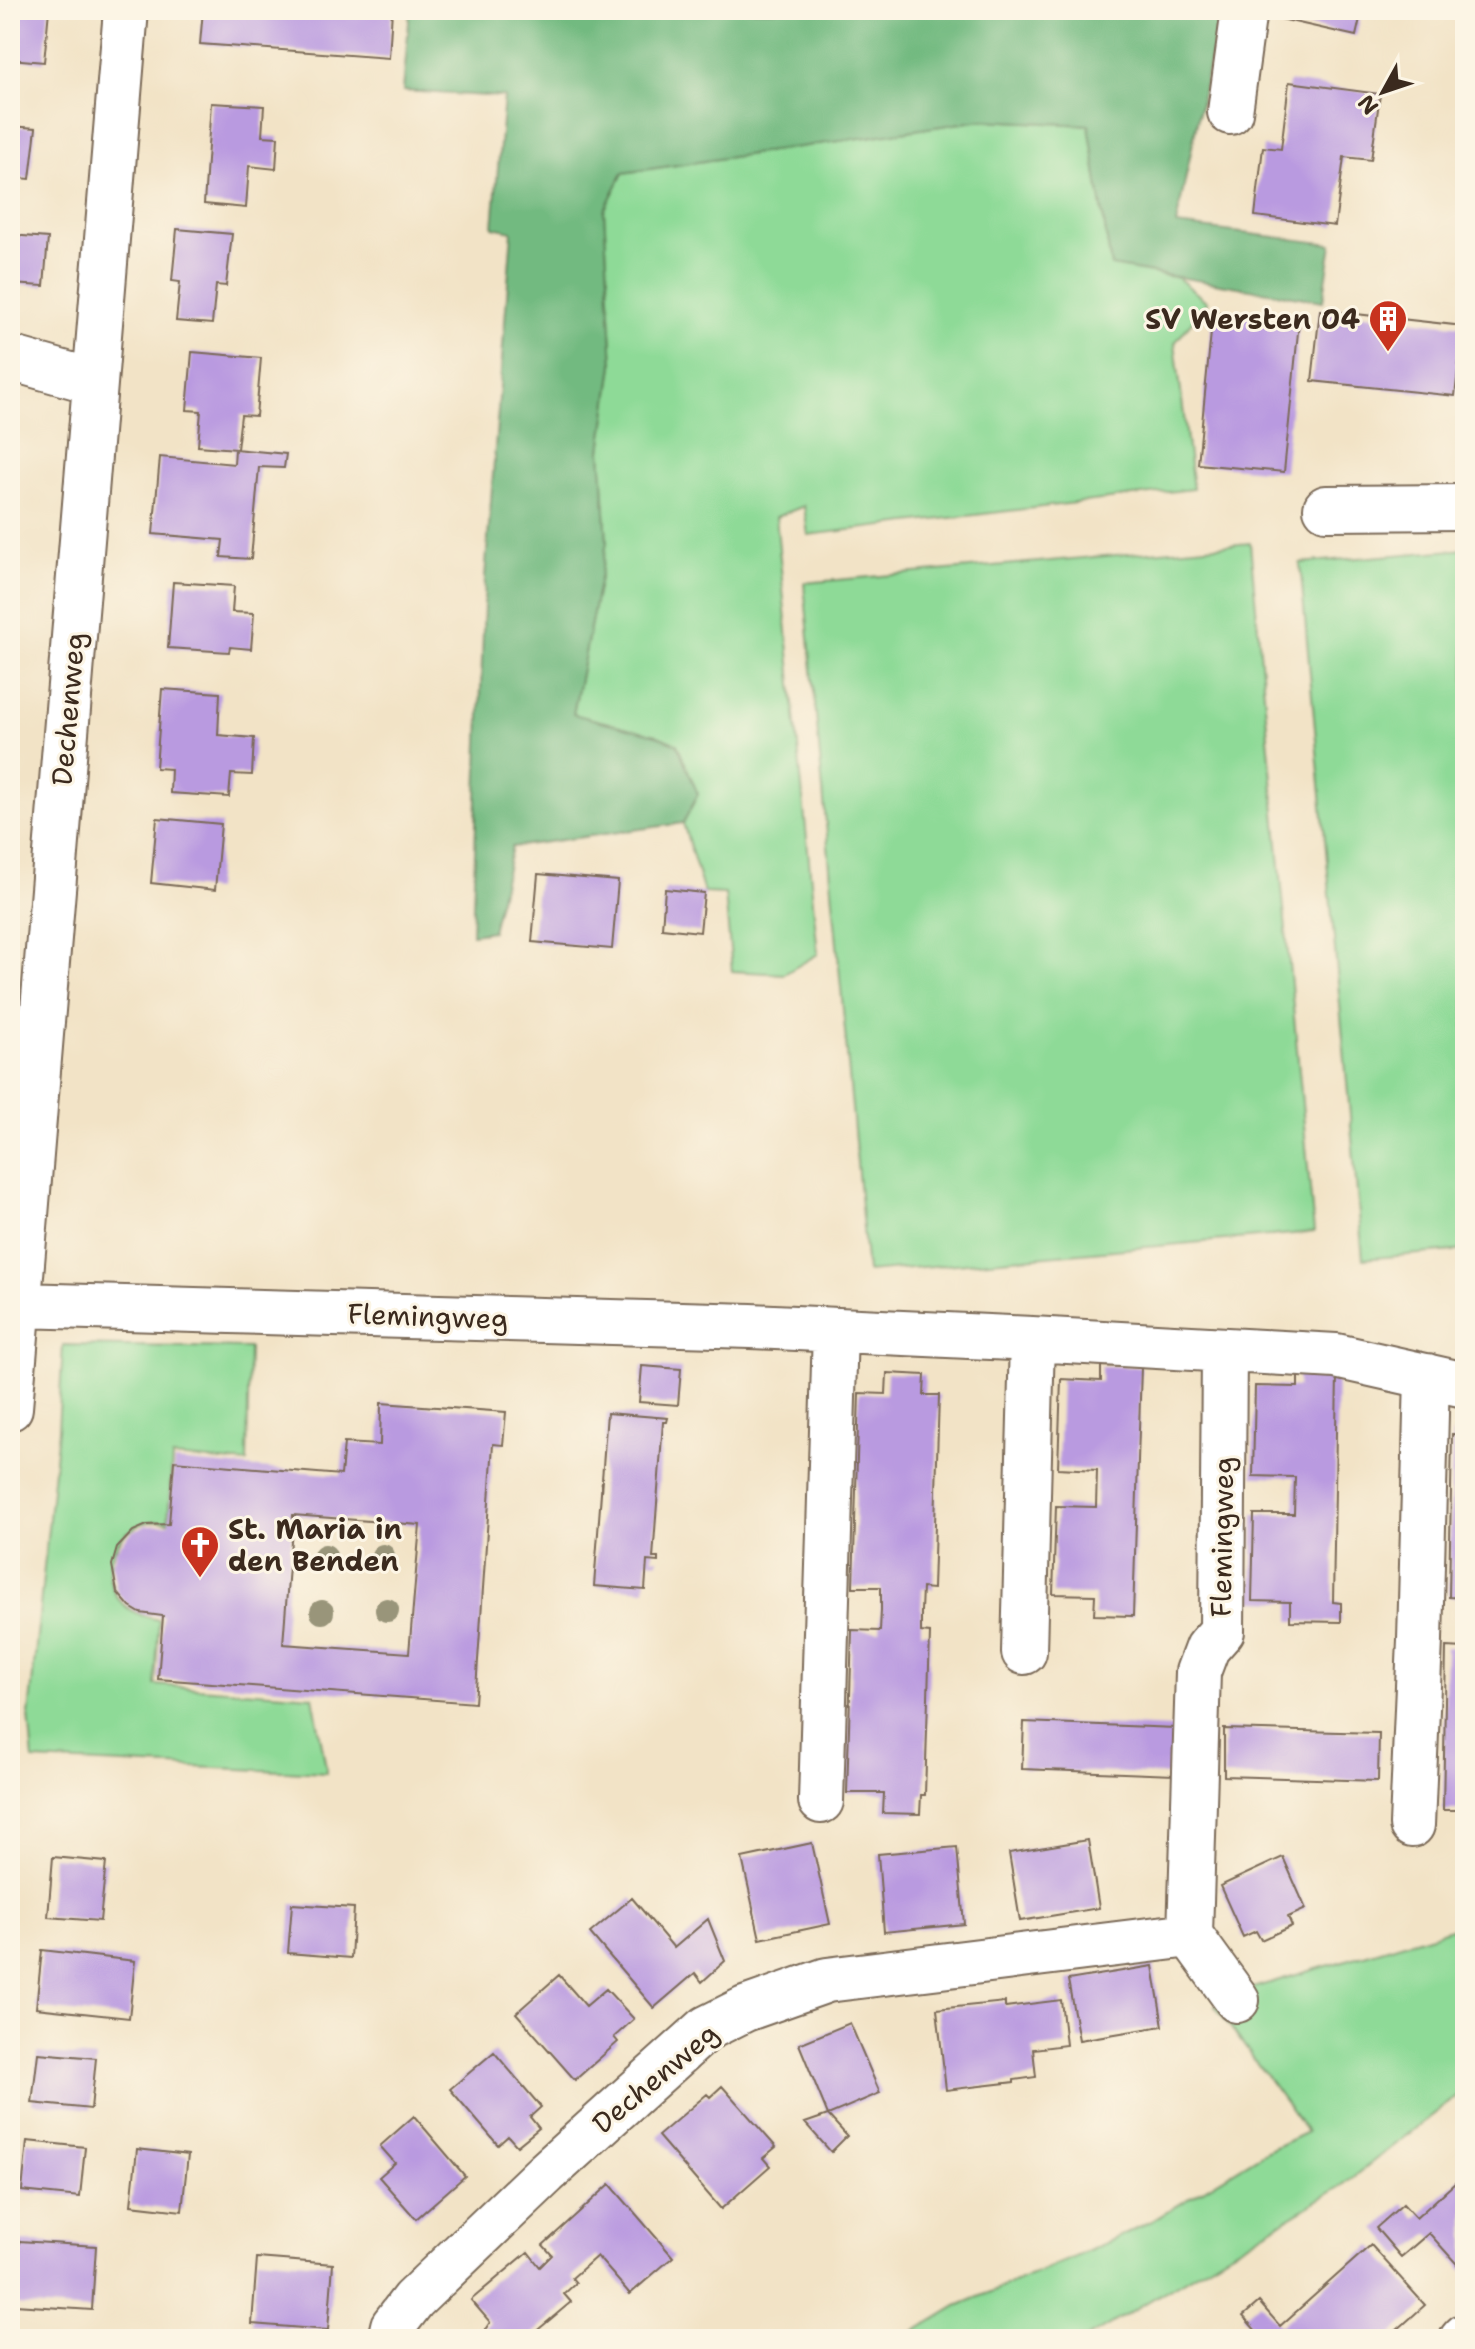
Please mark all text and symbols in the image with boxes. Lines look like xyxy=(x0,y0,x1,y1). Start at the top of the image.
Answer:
north arrow xyxy=(1343,52,1423,132)
text: N xyxy=(1351,89,1385,121)
building icon: SV Wersten 04 xyxy=(1367,298,1409,353)
place label: SV Wersten 04 xyxy=(1145,300,1360,338)
street label: Dechenweg xyxy=(42,631,94,787)
street label: Flemingweg xyxy=(347,1294,509,1338)
street label: Flemingweg xyxy=(1202,1456,1242,1618)
place label: St. Maria in den Benden xyxy=(228,1510,402,1580)
church icon: St. Maria in den Benden xyxy=(179,1524,221,1579)
street label: Dechenweg xyxy=(584,2014,726,2142)

